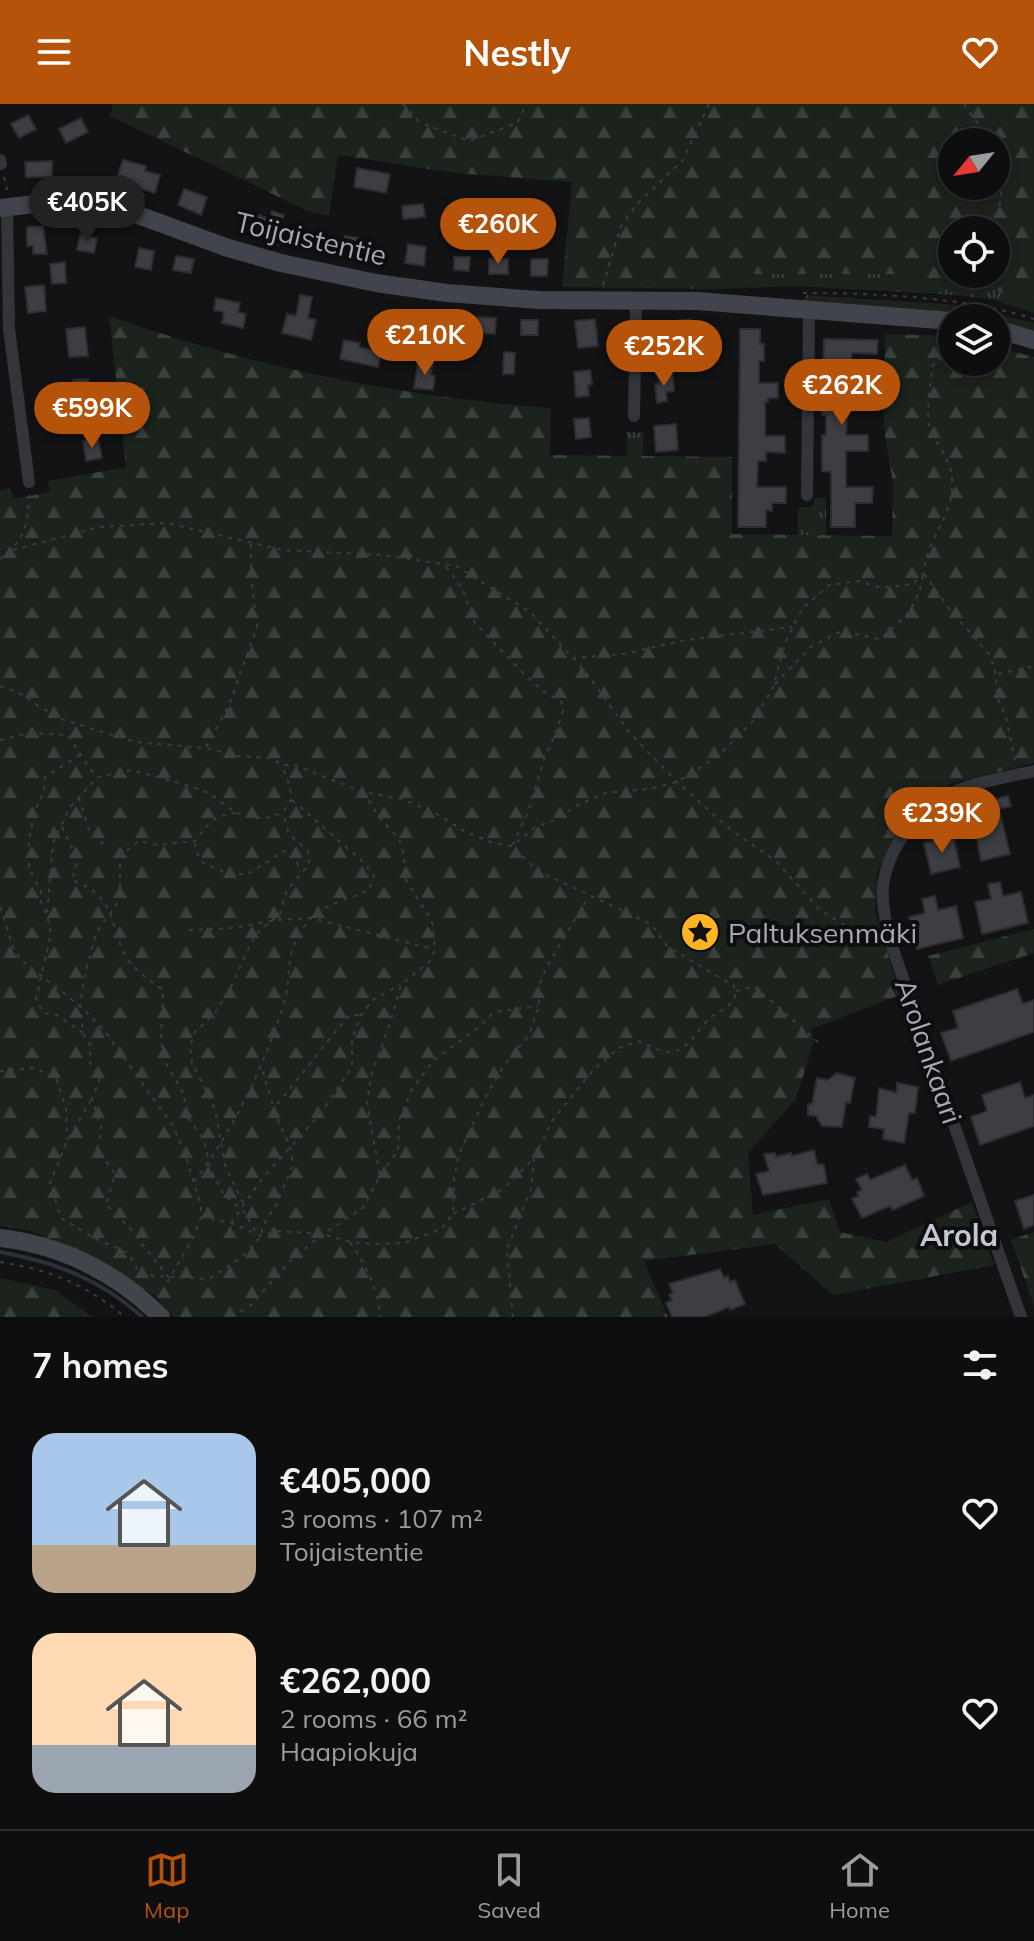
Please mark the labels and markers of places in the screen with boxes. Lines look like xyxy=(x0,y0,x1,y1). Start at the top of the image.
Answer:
pin: €405K xyxy=(31,176,143,244)
pin: €260K xyxy=(442,198,554,266)
pin: €210K xyxy=(369,309,481,377)
pin: €252K xyxy=(608,320,720,388)
pin: €262K xyxy=(786,359,898,427)
pin: €599K xyxy=(36,382,148,450)
pin: €239K xyxy=(886,787,998,855)
place icon: Paltuksenmäki xyxy=(679,911,721,953)
place label: Paltuksenmäki xyxy=(728,915,917,950)

